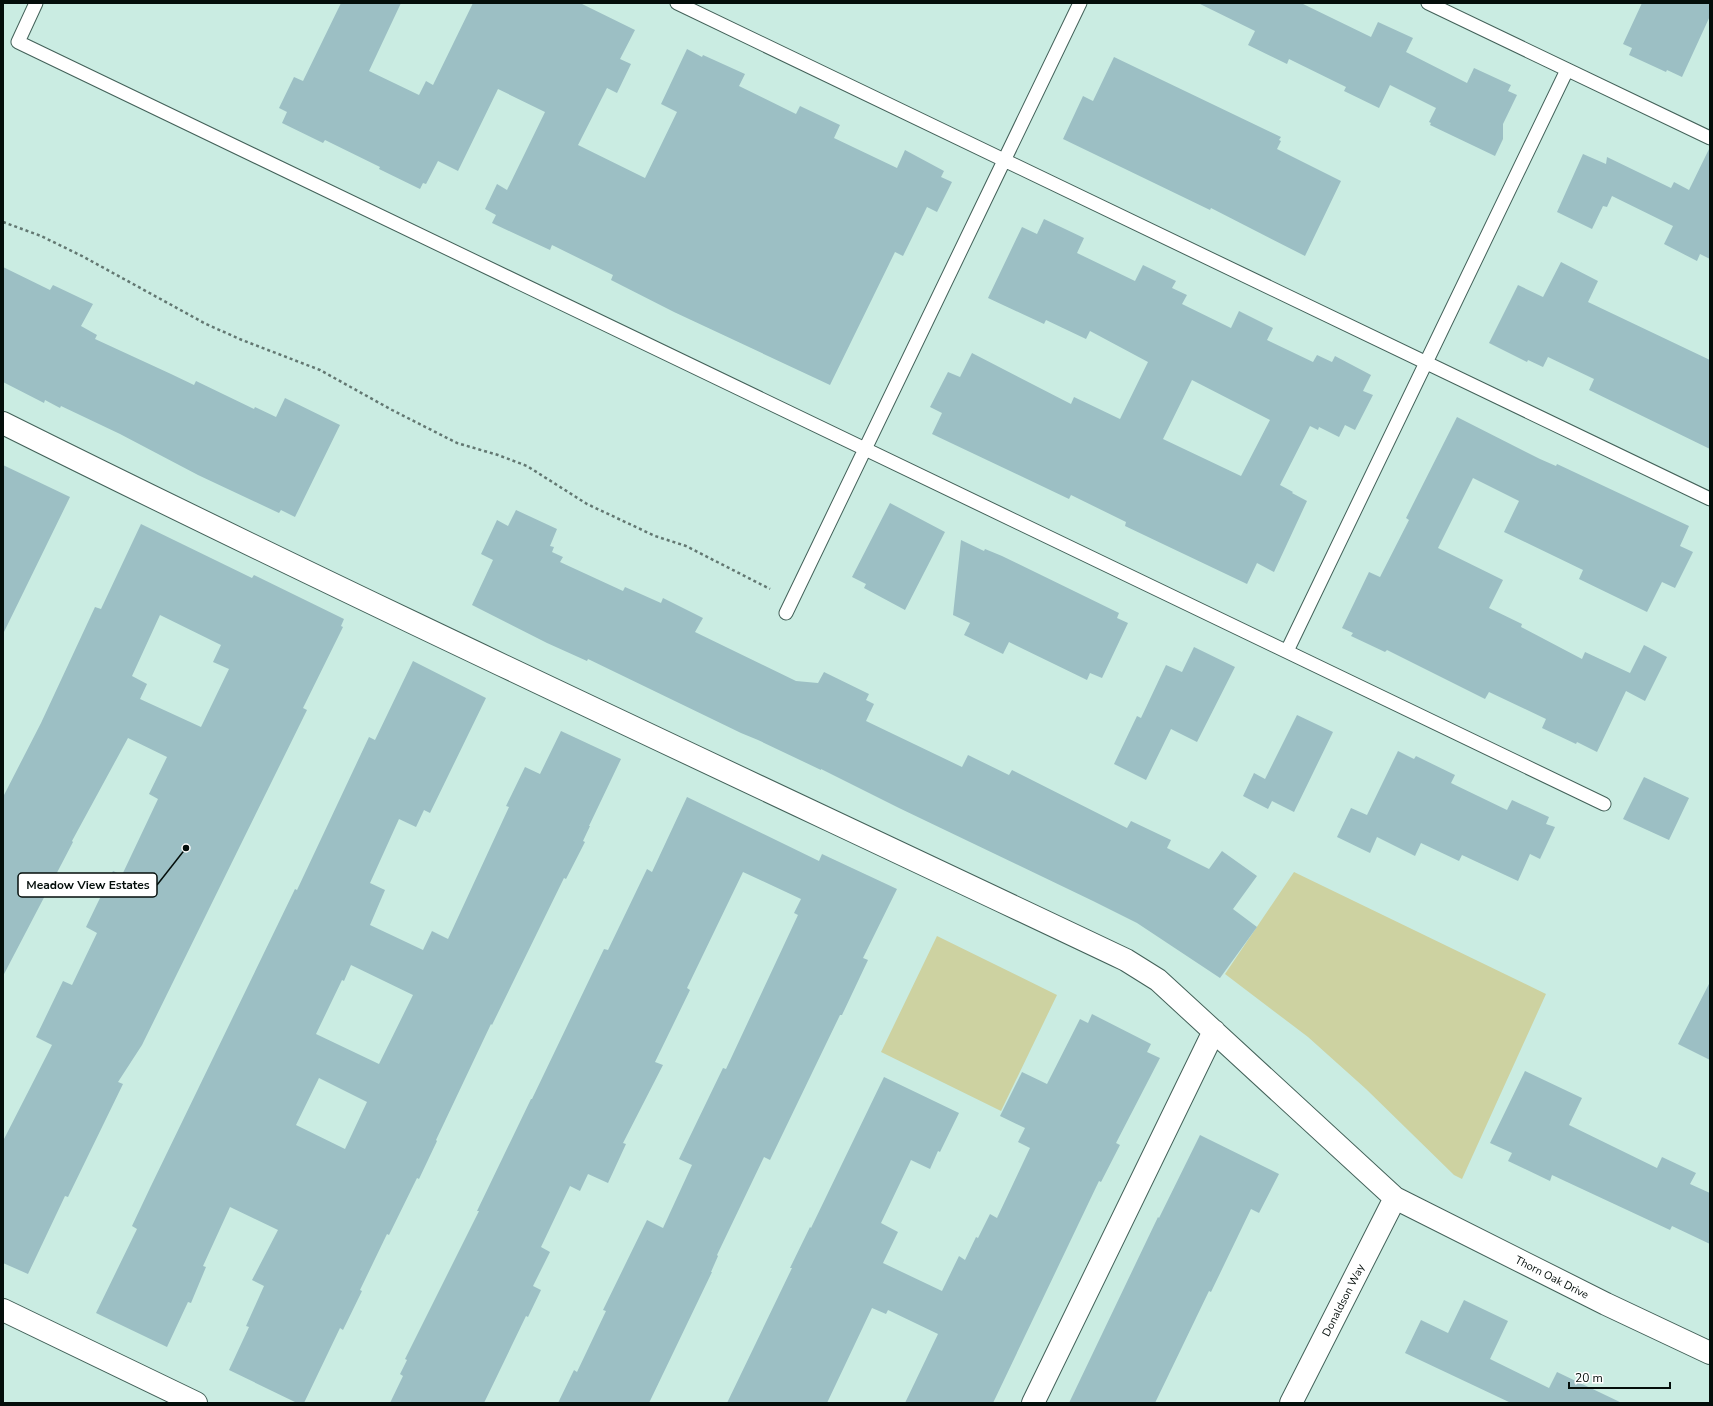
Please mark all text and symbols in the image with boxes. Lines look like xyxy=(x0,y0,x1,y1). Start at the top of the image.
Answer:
callout: Meadow View Estates xyxy=(18,873,157,897)
text: Meadow View Estates xyxy=(26,877,150,893)
street label: Thorn Oak Drive xyxy=(1512,1252,1591,1303)
street label: Donaldson Way xyxy=(1319,1261,1368,1339)
scale bar xyxy=(1569,1364,1670,1390)
text: 20 m xyxy=(1575,1370,1603,1386)

